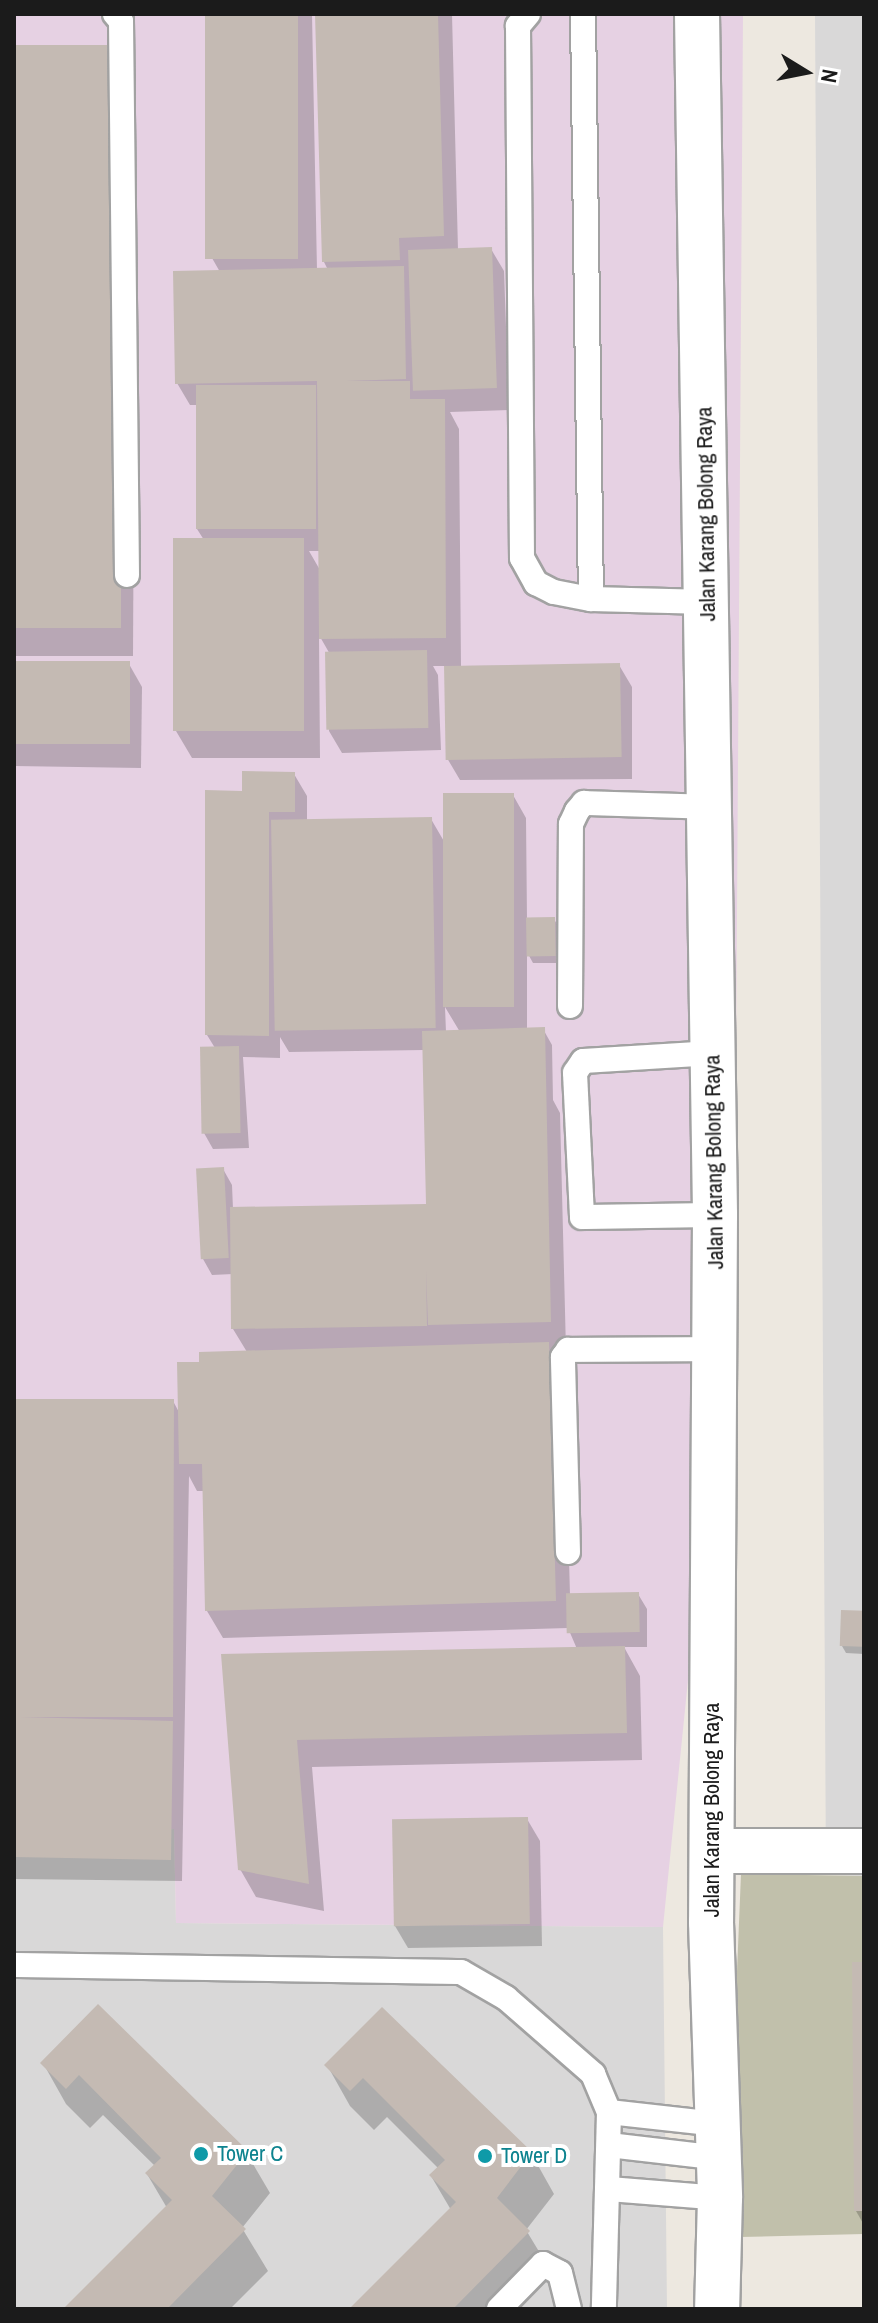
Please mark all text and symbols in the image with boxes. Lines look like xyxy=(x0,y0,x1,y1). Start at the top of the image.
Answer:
north arrow xyxy=(766,32,846,112)
text: N xyxy=(814,67,846,85)
street label: Jalan Karang Bolong Raya xyxy=(691,406,721,622)
street label: Jalan Karang Bolong Raya xyxy=(699,1054,729,1270)
street label: Jalan Karang Bolong Raya xyxy=(699,1703,725,1917)
place label: Tower C xyxy=(217,2141,283,2167)
place label: Tower D xyxy=(501,2143,567,2169)
marker: Tower C xyxy=(192,2145,210,2163)
marker: Tower D xyxy=(476,2147,494,2165)

